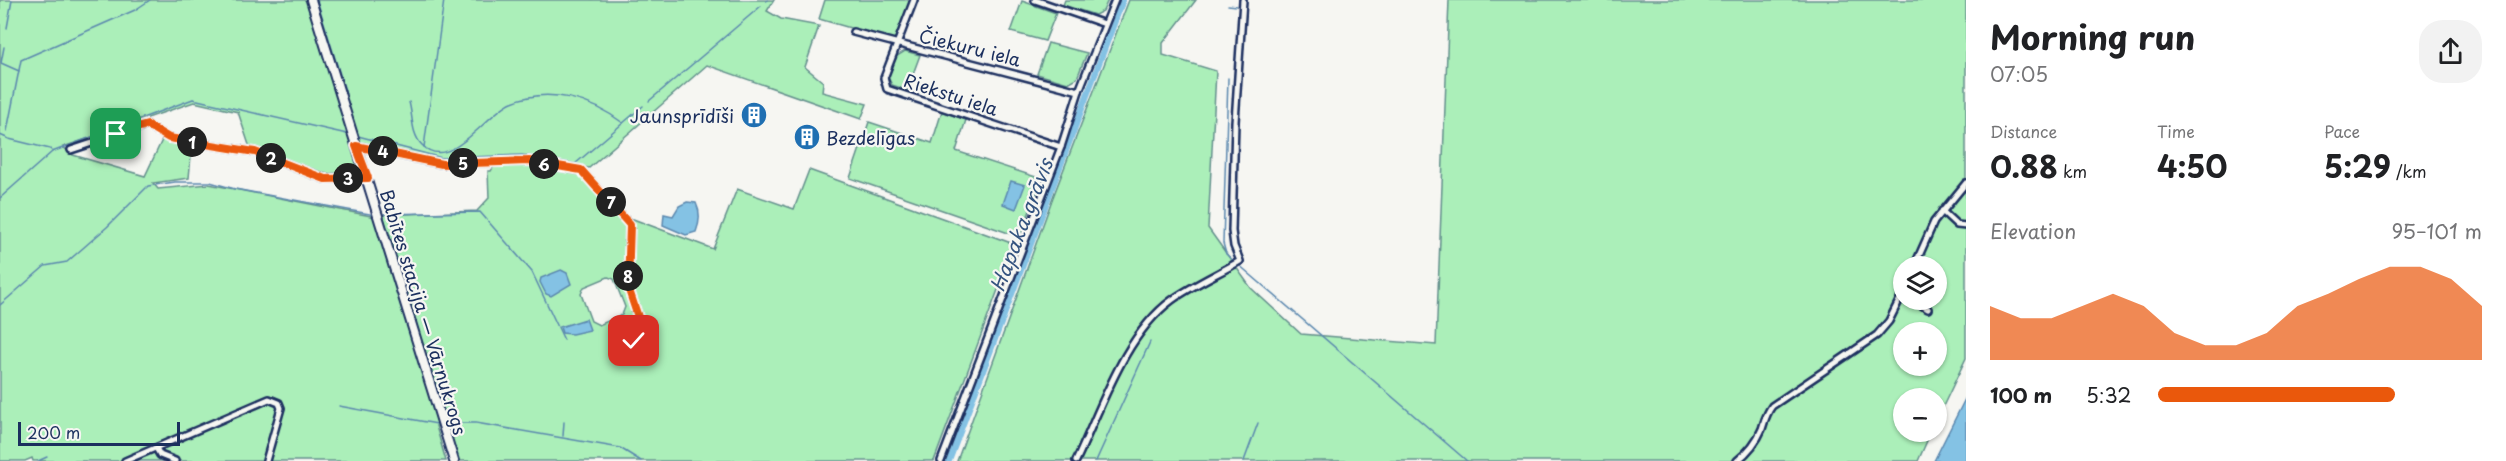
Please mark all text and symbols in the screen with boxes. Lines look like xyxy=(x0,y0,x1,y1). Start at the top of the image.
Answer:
text: Morning run xyxy=(1990,11,2195,61)
button: share xyxy=(2419,20,2482,83)
street label: Čiekuru iela xyxy=(916,21,1025,73)
text: 07:05 xyxy=(1990,59,2048,89)
street label: Riekstu iela xyxy=(900,66,1002,122)
building icon: Jaunsprīdīši xyxy=(739,100,769,130)
place label: Jaunsprīdīši xyxy=(630,102,734,129)
pin xyxy=(90,108,141,159)
icon: arrive xyxy=(99,117,132,150)
text: Distance xyxy=(1990,119,2057,143)
text: Time xyxy=(2157,119,2195,143)
text: Pace xyxy=(2324,119,2360,143)
building icon: Bezdelīgas xyxy=(792,122,822,152)
place label: Bezdelīgas xyxy=(826,124,915,151)
pin: 1 xyxy=(177,127,207,157)
text: 1 xyxy=(188,130,196,154)
pin: 4 xyxy=(368,136,398,166)
text: 4 xyxy=(378,139,388,163)
pin: 2 xyxy=(256,143,286,173)
text: 0.88 xyxy=(1990,143,2058,188)
text: 4:50 xyxy=(2157,143,2227,188)
text: 5:29 xyxy=(2324,143,2391,188)
text: 2 xyxy=(265,146,277,170)
pin: 5 xyxy=(448,148,478,178)
pin: 6 xyxy=(529,149,559,179)
text: 5 xyxy=(458,151,468,175)
text: 6 xyxy=(538,152,550,176)
water label: Hapaka grāvis xyxy=(982,152,1061,296)
text: km xyxy=(2058,159,2087,183)
text: /km xyxy=(2391,159,2427,183)
pin: 3 xyxy=(333,163,363,193)
text: 3 xyxy=(343,166,353,190)
street label: Babītes stacija — Vārnukrogs xyxy=(374,186,474,438)
pin: 7 xyxy=(596,187,626,217)
text: 7 xyxy=(606,190,616,214)
text: Elevation xyxy=(1990,216,2076,246)
text: 95–101 m xyxy=(2391,216,2482,246)
map controls xyxy=(1893,256,1947,442)
button: layers xyxy=(1893,256,1947,310)
pin: 8 xyxy=(613,261,643,291)
text: 8 xyxy=(623,264,633,288)
pin xyxy=(608,315,659,366)
button: + xyxy=(1893,322,1947,376)
icon: check xyxy=(617,324,650,357)
text: 100 m xyxy=(1990,380,2052,410)
text: 5:32 xyxy=(2086,380,2131,410)
button: − xyxy=(1893,388,1947,442)
scale bar xyxy=(18,419,180,446)
text: 200 m xyxy=(27,420,80,444)

